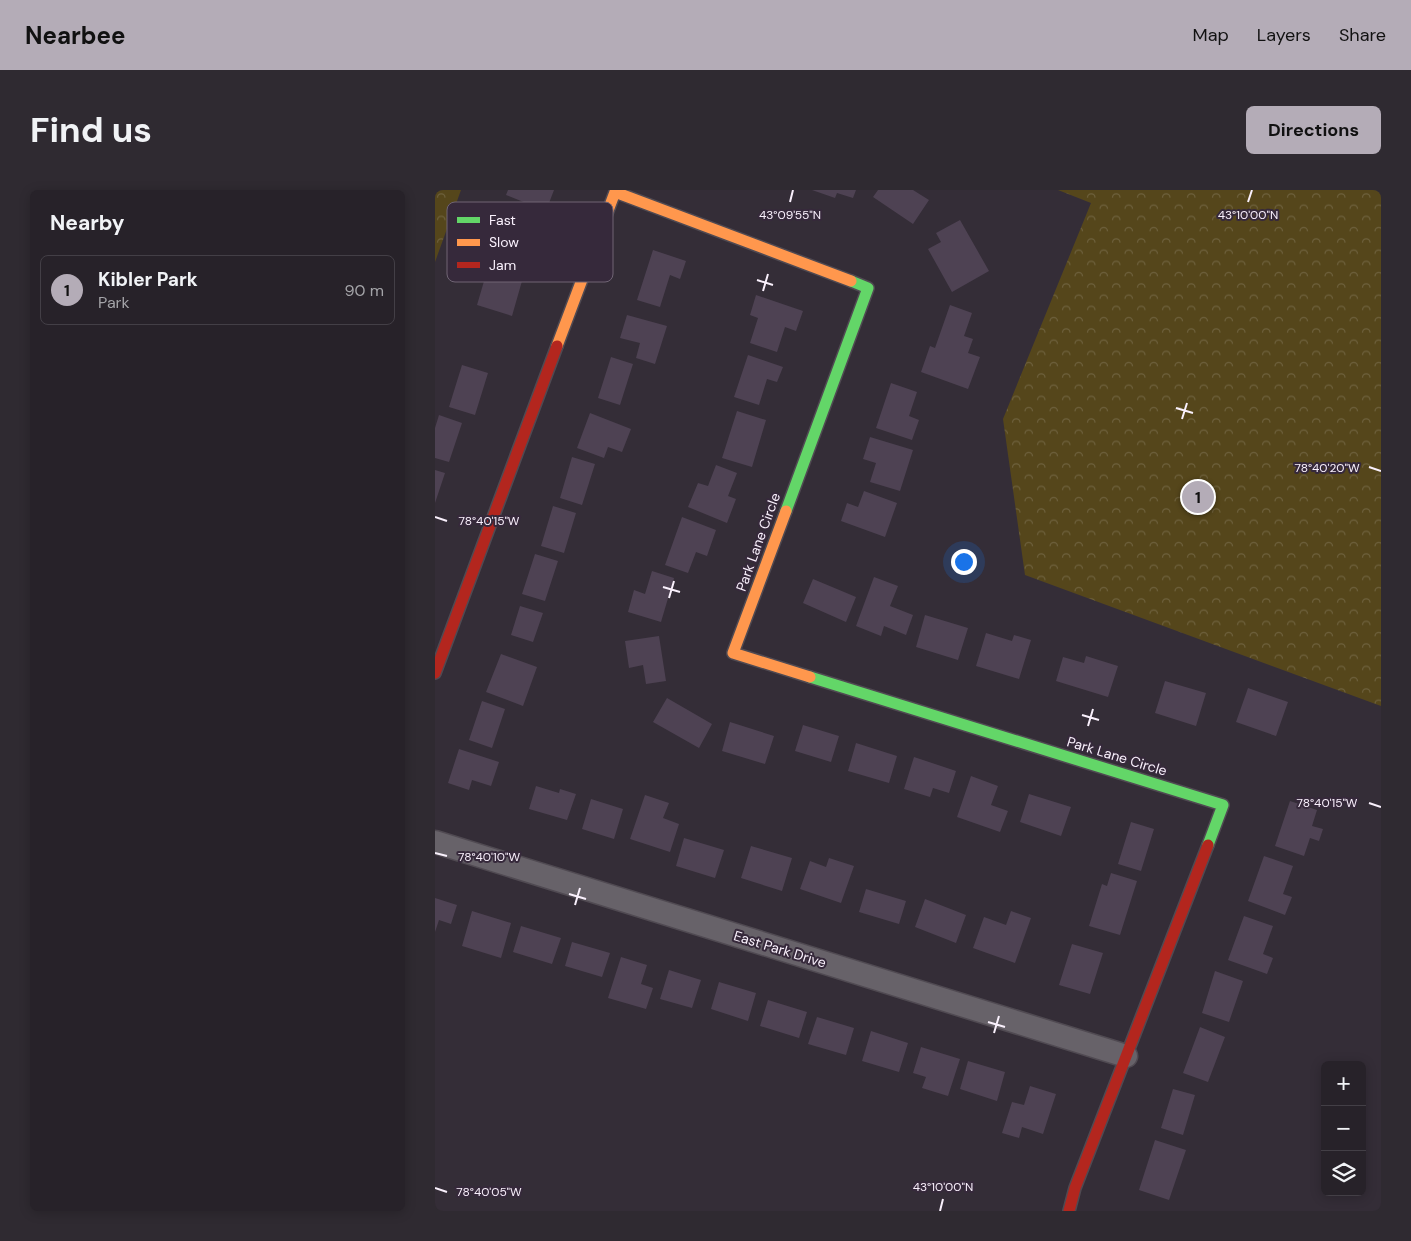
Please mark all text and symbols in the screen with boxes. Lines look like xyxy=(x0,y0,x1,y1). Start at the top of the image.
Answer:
text: Nearbee xyxy=(25,20,125,51)
text: Map xyxy=(1193,23,1229,47)
text: Layers xyxy=(1257,23,1311,47)
text: Share xyxy=(1339,23,1386,47)
button: Directions xyxy=(1246,106,1381,154)
text: Find us xyxy=(30,107,152,153)
legend xyxy=(447,202,613,282)
text: 43°09'55"N xyxy=(759,207,821,223)
text: 43°10'00"N xyxy=(1218,207,1278,223)
text: Nearby xyxy=(50,209,124,237)
text: Fast xyxy=(489,211,516,229)
text: Slow xyxy=(489,233,519,251)
text: Jam xyxy=(489,256,516,274)
text: Kibler Park xyxy=(98,267,198,292)
text: 1 xyxy=(64,280,70,301)
text: 90 m xyxy=(344,280,384,301)
text: Park xyxy=(98,292,130,313)
text: 78°40'20"W xyxy=(1294,460,1360,476)
pin: 1 xyxy=(1182,478,1214,516)
street label: Park Lane Circle xyxy=(732,490,784,594)
text: 78°40'15"W xyxy=(459,513,520,529)
your location xyxy=(951,549,977,575)
street label: Park Lane Circle xyxy=(1065,732,1169,780)
text: 78°40'15"W xyxy=(1297,795,1358,811)
text: 78°40'10"W xyxy=(458,849,520,865)
street label: East Park Drive xyxy=(731,926,829,972)
map controls xyxy=(1321,1061,1366,1196)
button: + xyxy=(1321,1061,1366,1106)
button: − xyxy=(1321,1106,1366,1151)
button: layers xyxy=(1321,1151,1366,1196)
text: 43°10'00"N xyxy=(913,1179,973,1195)
text: 78°40'05"W xyxy=(456,1184,522,1200)

